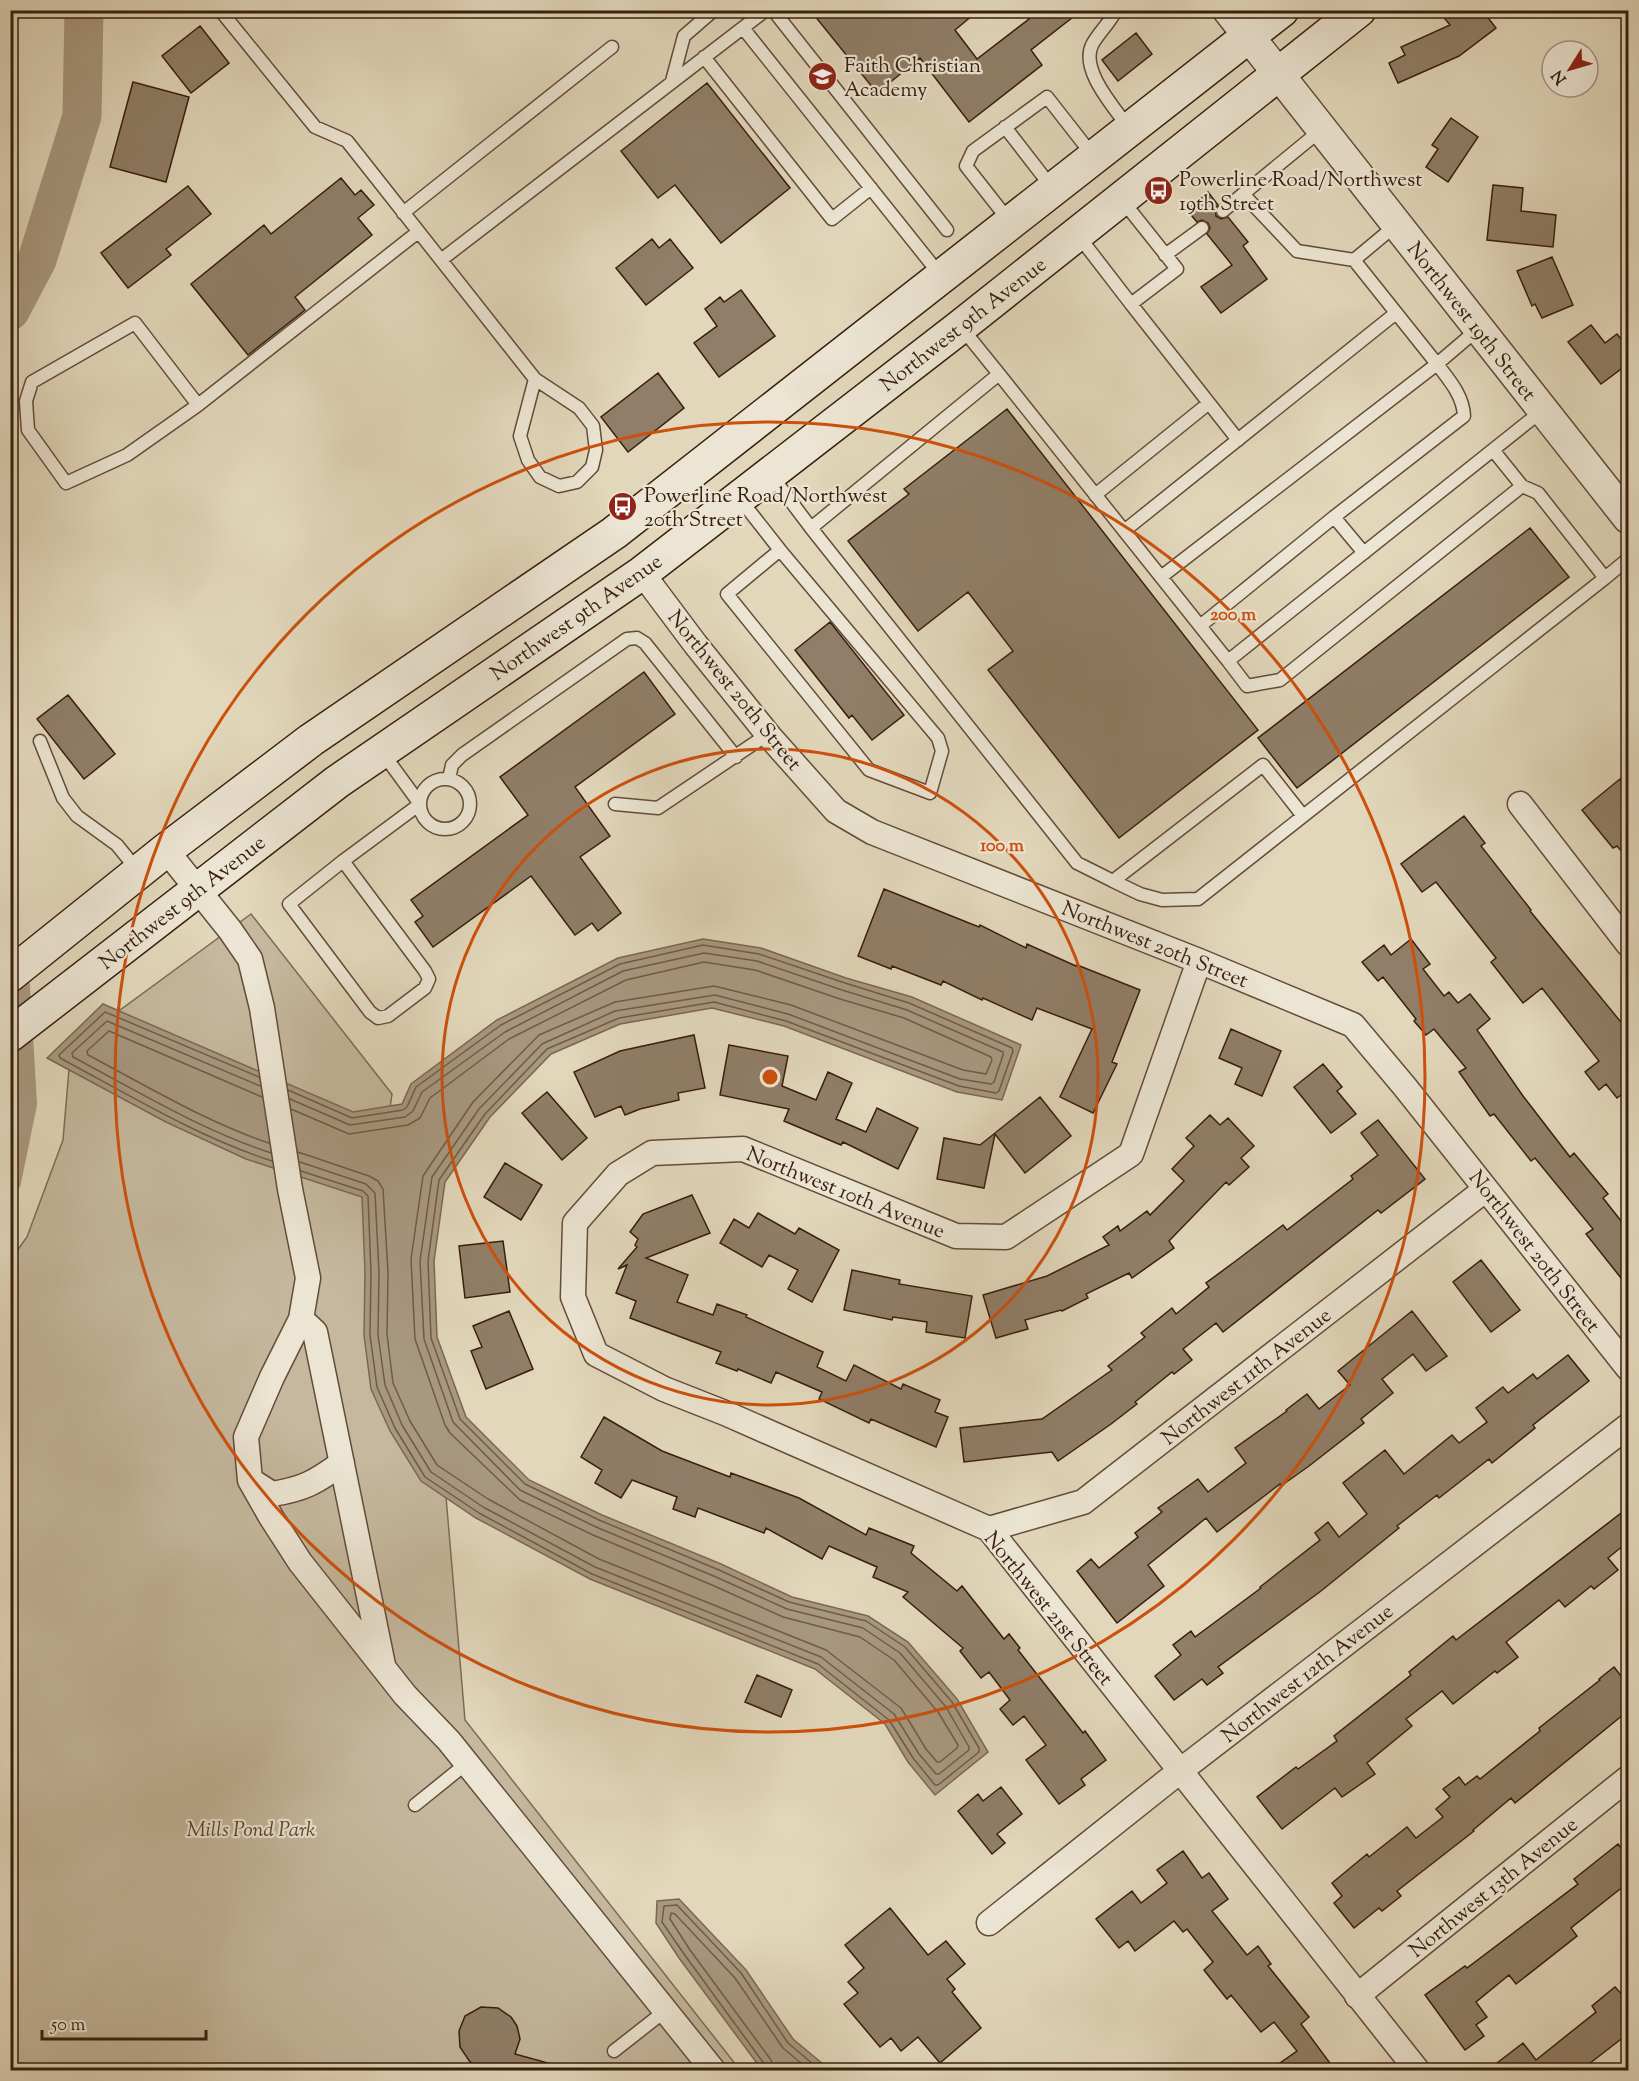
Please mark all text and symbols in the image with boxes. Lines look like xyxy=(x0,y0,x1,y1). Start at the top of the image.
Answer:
north arrow xyxy=(1540,39,1600,99)
place label: Faith Christian Academy xyxy=(844,52,981,106)
school or university icon: Faith Christian Academy xyxy=(807,61,839,93)
text: N xyxy=(1547,64,1573,89)
place label: Powerline Road/Northwest 19th Street xyxy=(1179,166,1423,220)
bus stop icon: Powerline Road/Northwest 19th Street xyxy=(1142,175,1174,207)
street label: Northwest 19th Street xyxy=(1399,236,1542,408)
street label: Northwest 9th Avenue xyxy=(875,251,1054,400)
place label: Powerline Road/Northwest 20th Street xyxy=(644,482,888,536)
bus stop icon: Powerline Road/Northwest 20th Street xyxy=(607,491,639,523)
street label: Northwest 9th Avenue xyxy=(485,548,669,689)
text: 200 m xyxy=(1210,603,1256,629)
street label: Northwest 20th Street xyxy=(659,605,808,778)
street label: Northwest 9th Avenue xyxy=(94,829,273,978)
text: 100 m xyxy=(980,834,1024,860)
street label: Northwest 20th Street xyxy=(1056,895,1252,997)
centre of rings xyxy=(760,1067,780,1087)
street label: Northwest 10th Avenue xyxy=(741,1140,949,1247)
street label: Northwest 20th Street xyxy=(1460,1165,1606,1340)
street label: Northwest 11th Avenue xyxy=(1156,1302,1339,1454)
street label: Northwest 21st Street xyxy=(976,1526,1119,1693)
street label: Northwest 12th Avenue xyxy=(1216,1598,1401,1751)
street label: Northwest 13th Avenue xyxy=(1403,1811,1585,1966)
park label: Mills Pond Park xyxy=(186,1816,316,1846)
scale bar xyxy=(42,2003,206,2041)
text: 50 m xyxy=(50,2013,86,2039)

